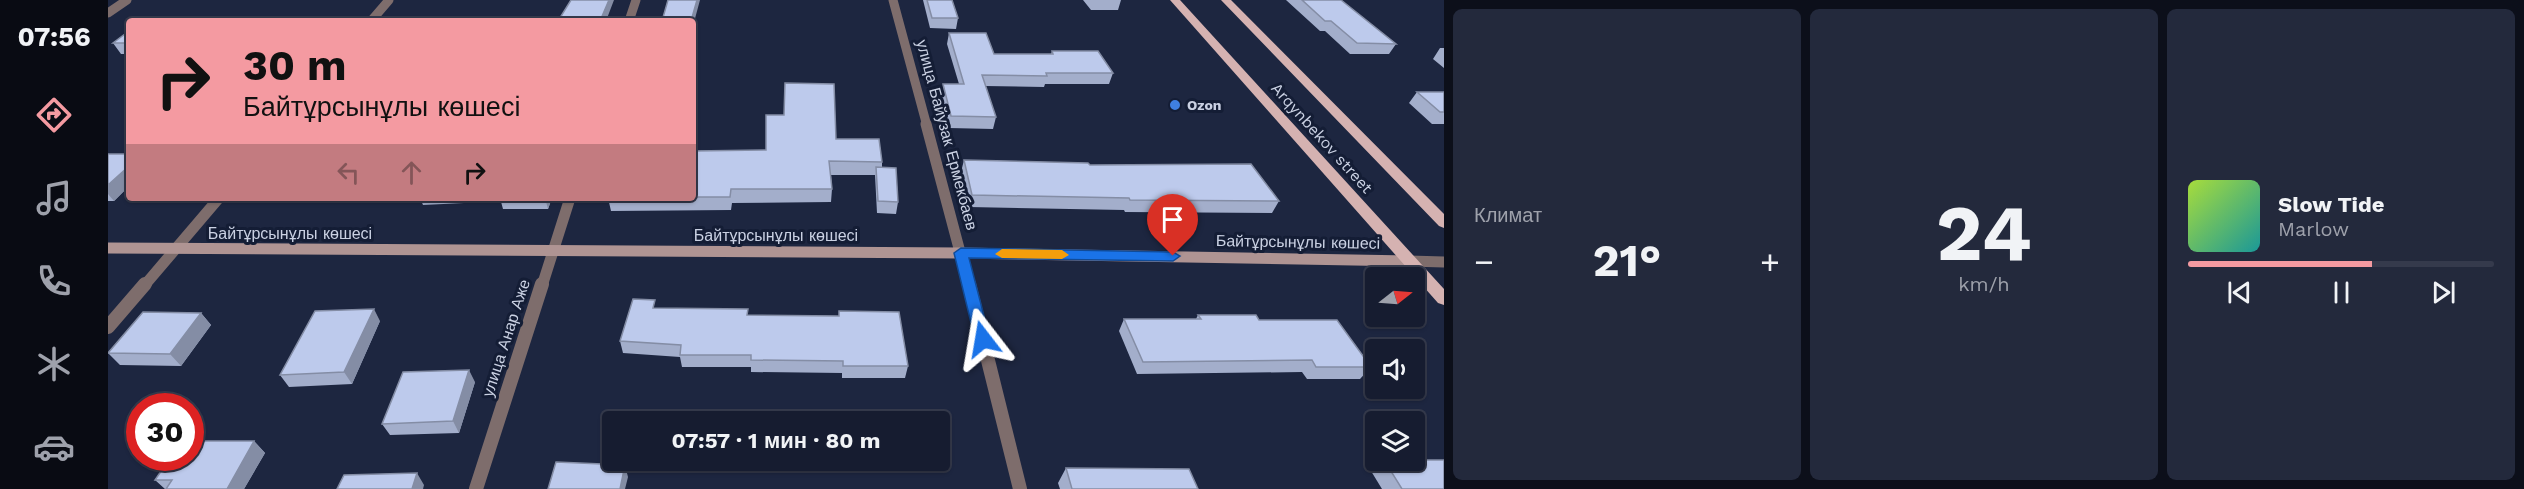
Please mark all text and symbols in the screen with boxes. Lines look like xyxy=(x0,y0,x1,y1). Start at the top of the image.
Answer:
text: 07:56 xyxy=(17,21,91,53)
street label: улица Байузак Ермекбаев xyxy=(912,38,982,232)
text: 30 m xyxy=(243,41,347,90)
icon: right xyxy=(144,42,222,120)
street label: Arqynbekov street xyxy=(1267,79,1377,197)
text: Байтұрсынұлы көшесі xyxy=(243,91,520,123)
icon: directions xyxy=(33,94,75,136)
place label: Ozon xyxy=(1187,97,1222,113)
marker: Ozon xyxy=(1168,98,1182,112)
icon: left xyxy=(332,156,365,189)
icon: ahead xyxy=(395,156,428,189)
icon: right xyxy=(458,156,491,189)
icon: music xyxy=(33,177,75,219)
text: 24 xyxy=(1936,187,2032,279)
text: Slow Tide xyxy=(2278,192,2385,217)
pin xyxy=(1147,194,1198,256)
icon: arrive xyxy=(1156,203,1189,236)
text: Климат xyxy=(1474,203,1542,227)
text: Marlow xyxy=(2278,217,2349,241)
street label: Байтұрсынұлы көшесі xyxy=(208,224,372,243)
street label: Байтұрсынұлы көшесі xyxy=(694,226,858,245)
street label: Байтұрсынұлы көшесі xyxy=(1216,231,1380,253)
text: 21° xyxy=(1593,234,1661,287)
text: − xyxy=(1474,242,1494,281)
text: + xyxy=(1760,242,1780,281)
icon: phone xyxy=(33,260,75,302)
north arrow xyxy=(1365,267,1425,327)
map controls xyxy=(1365,267,1425,471)
text: km/h xyxy=(1958,272,2010,296)
icon: previous xyxy=(2223,276,2256,309)
icon: pause xyxy=(2325,276,2358,309)
icon: next xyxy=(2427,276,2460,309)
street label: улица Анар Аже xyxy=(478,277,534,399)
position arrow xyxy=(951,307,1015,371)
button: sound xyxy=(1365,339,1425,399)
icon: climate xyxy=(33,343,75,385)
speed limit sign: 30 xyxy=(126,393,204,471)
button: layers xyxy=(1365,411,1425,471)
icon: car xyxy=(33,426,75,468)
text: 07:57 · 1 мин · 80 m xyxy=(671,428,881,453)

